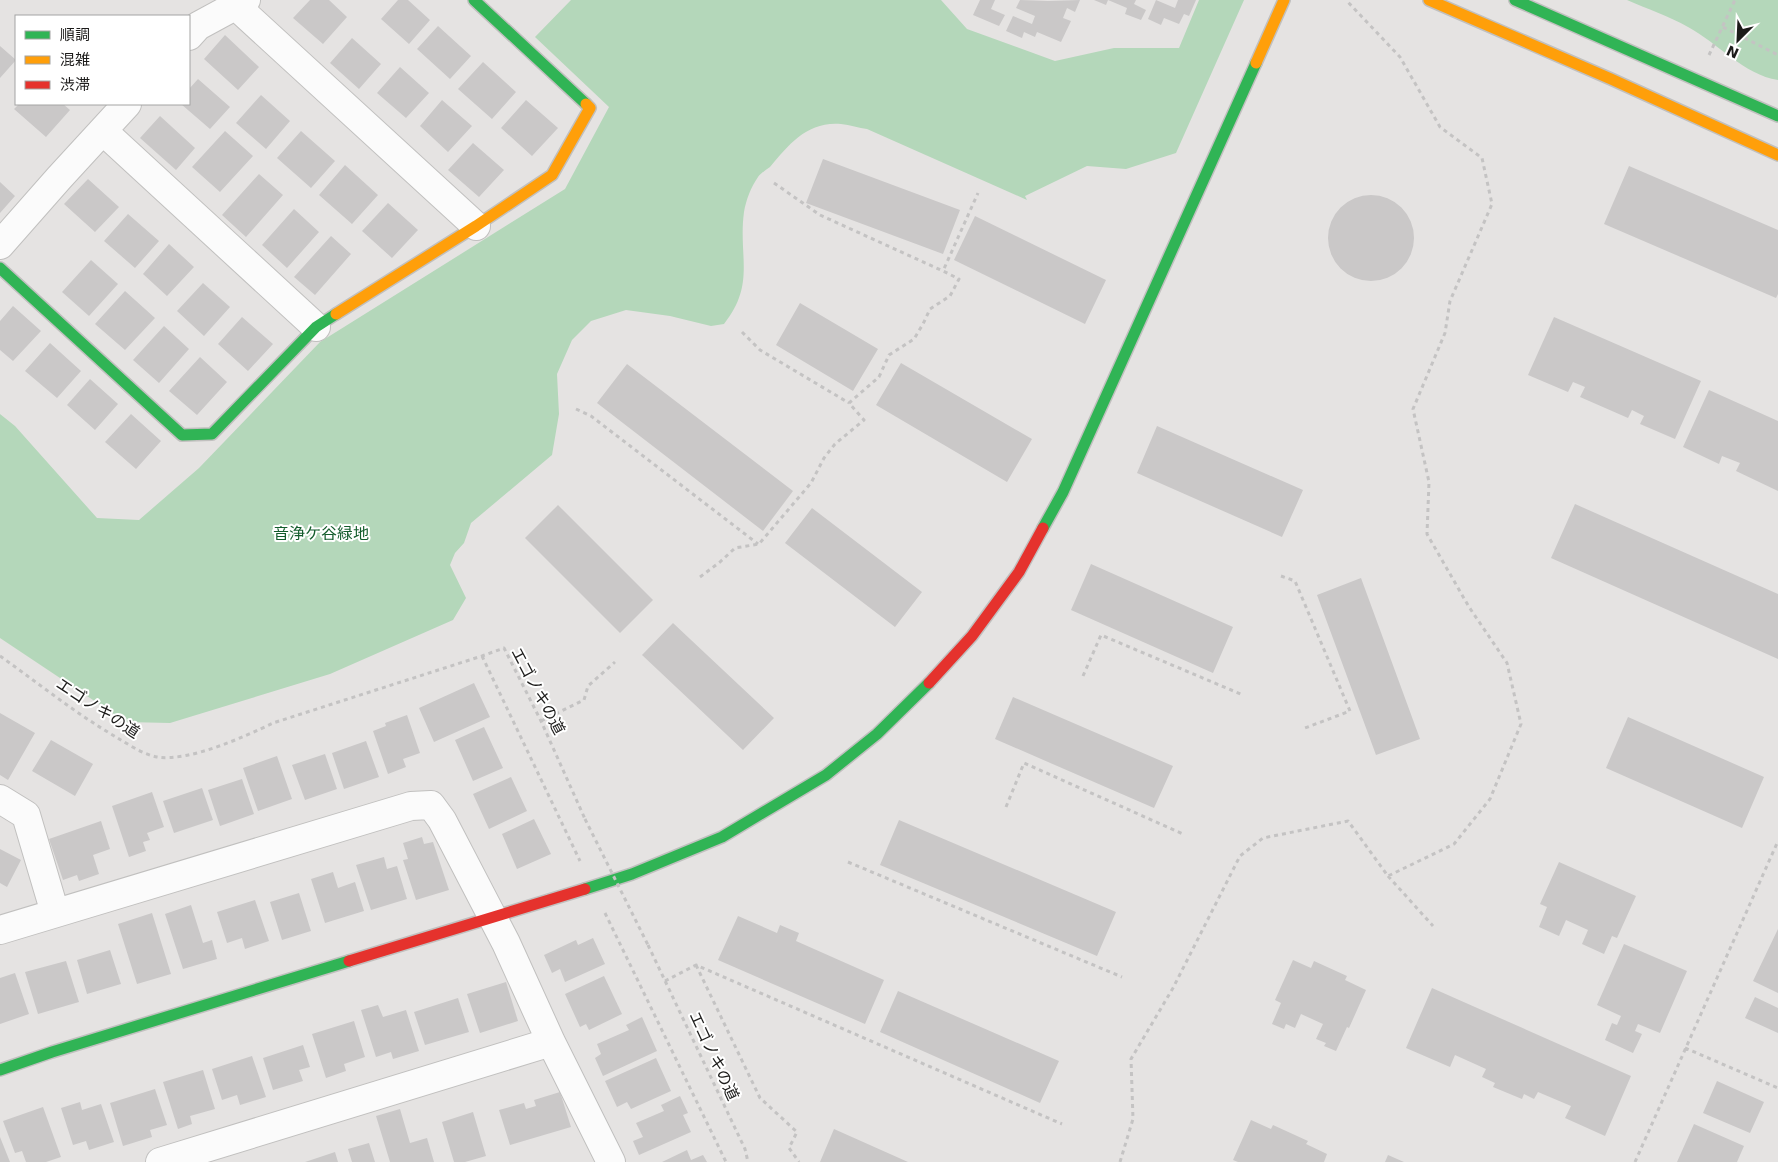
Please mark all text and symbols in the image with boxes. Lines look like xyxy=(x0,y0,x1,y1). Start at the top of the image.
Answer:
legend xyxy=(15,15,190,105)
north arrow xyxy=(1713,15,1763,65)
text: 順調 xyxy=(60,26,90,44)
text: N xyxy=(1724,42,1741,62)
text: 混雑 xyxy=(60,51,90,69)
text: 渋滞 xyxy=(60,76,90,94)
park label: 音浄ケ谷緑地 xyxy=(273,524,369,543)
street label: エゴノキの道 xyxy=(507,644,569,738)
street label: エゴノキの道 xyxy=(53,674,143,742)
street label: エゴノキの道 xyxy=(685,1008,743,1104)

